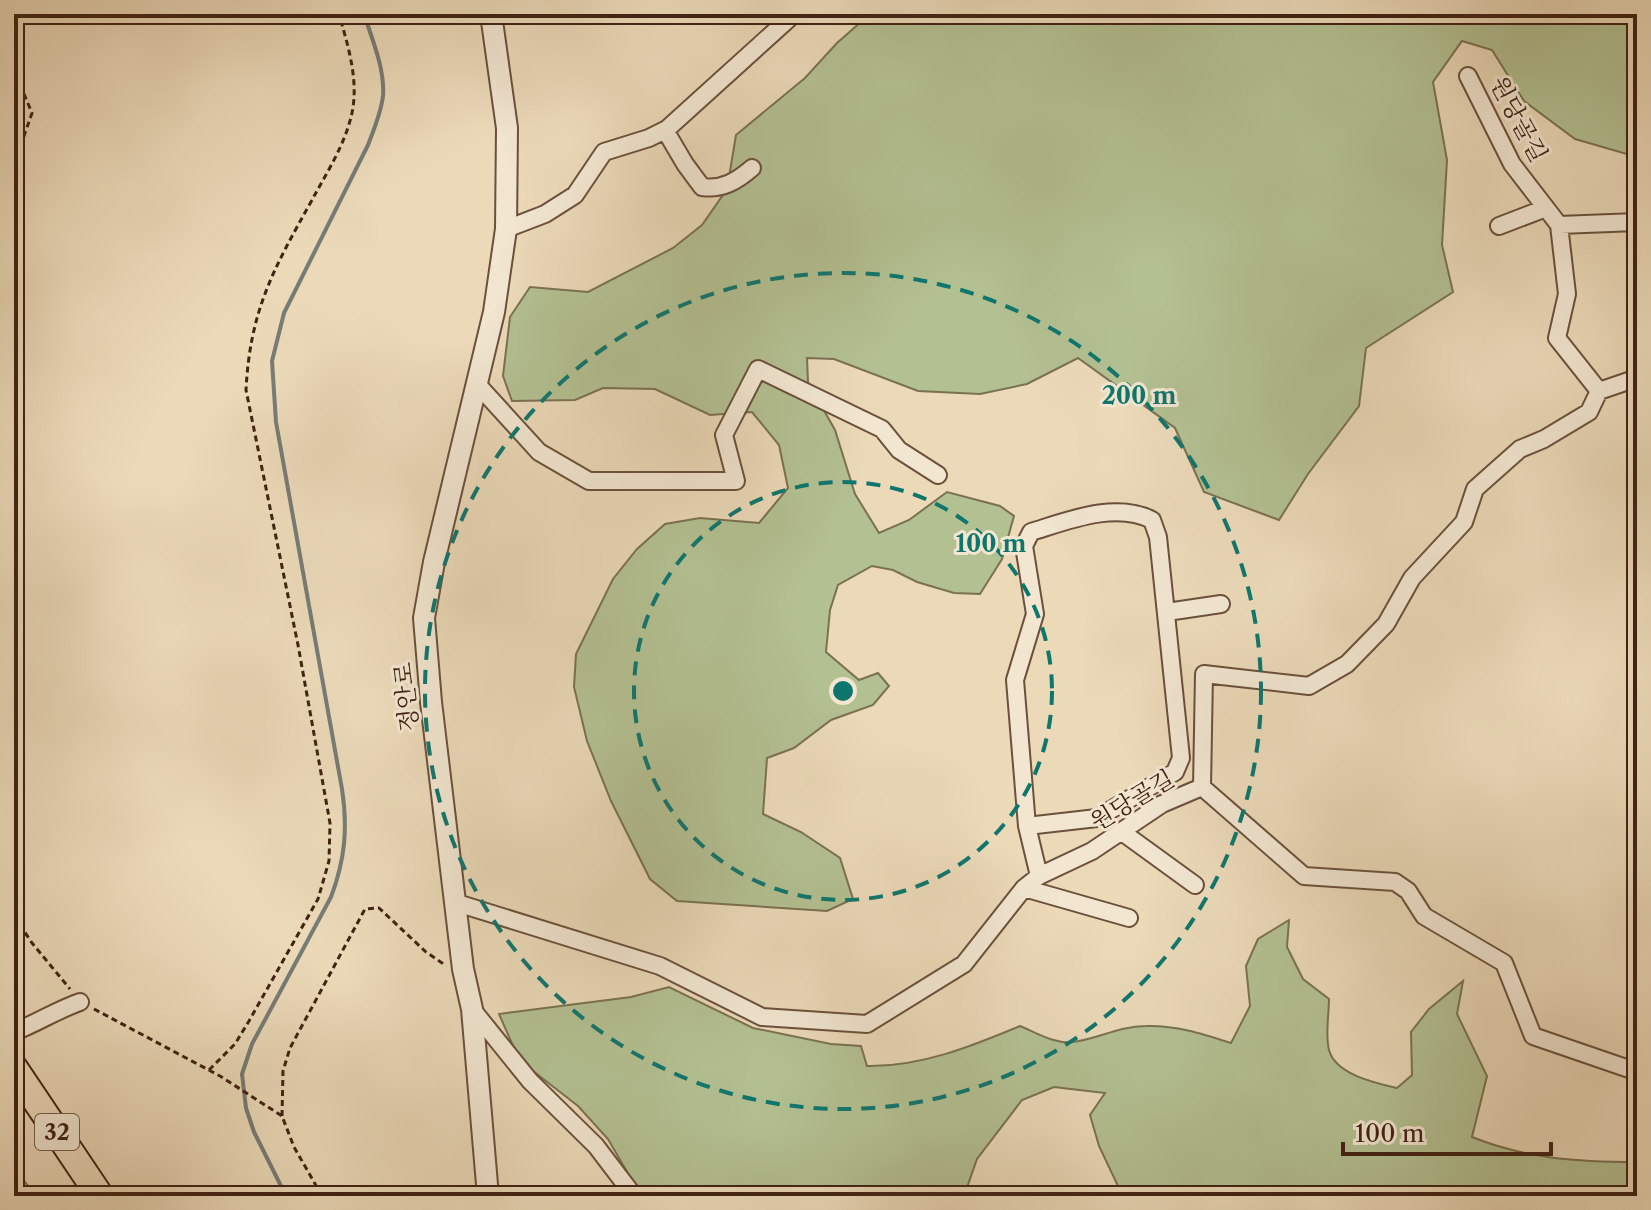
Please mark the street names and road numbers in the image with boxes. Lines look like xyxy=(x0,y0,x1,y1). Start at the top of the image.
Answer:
street label: 원당골길 xyxy=(1484,71,1554,167)
street label: 정안로 xyxy=(388,661,424,733)
street label: 원당골길 xyxy=(1085,764,1179,836)
road number: 32 xyxy=(35,1114,79,1150)

